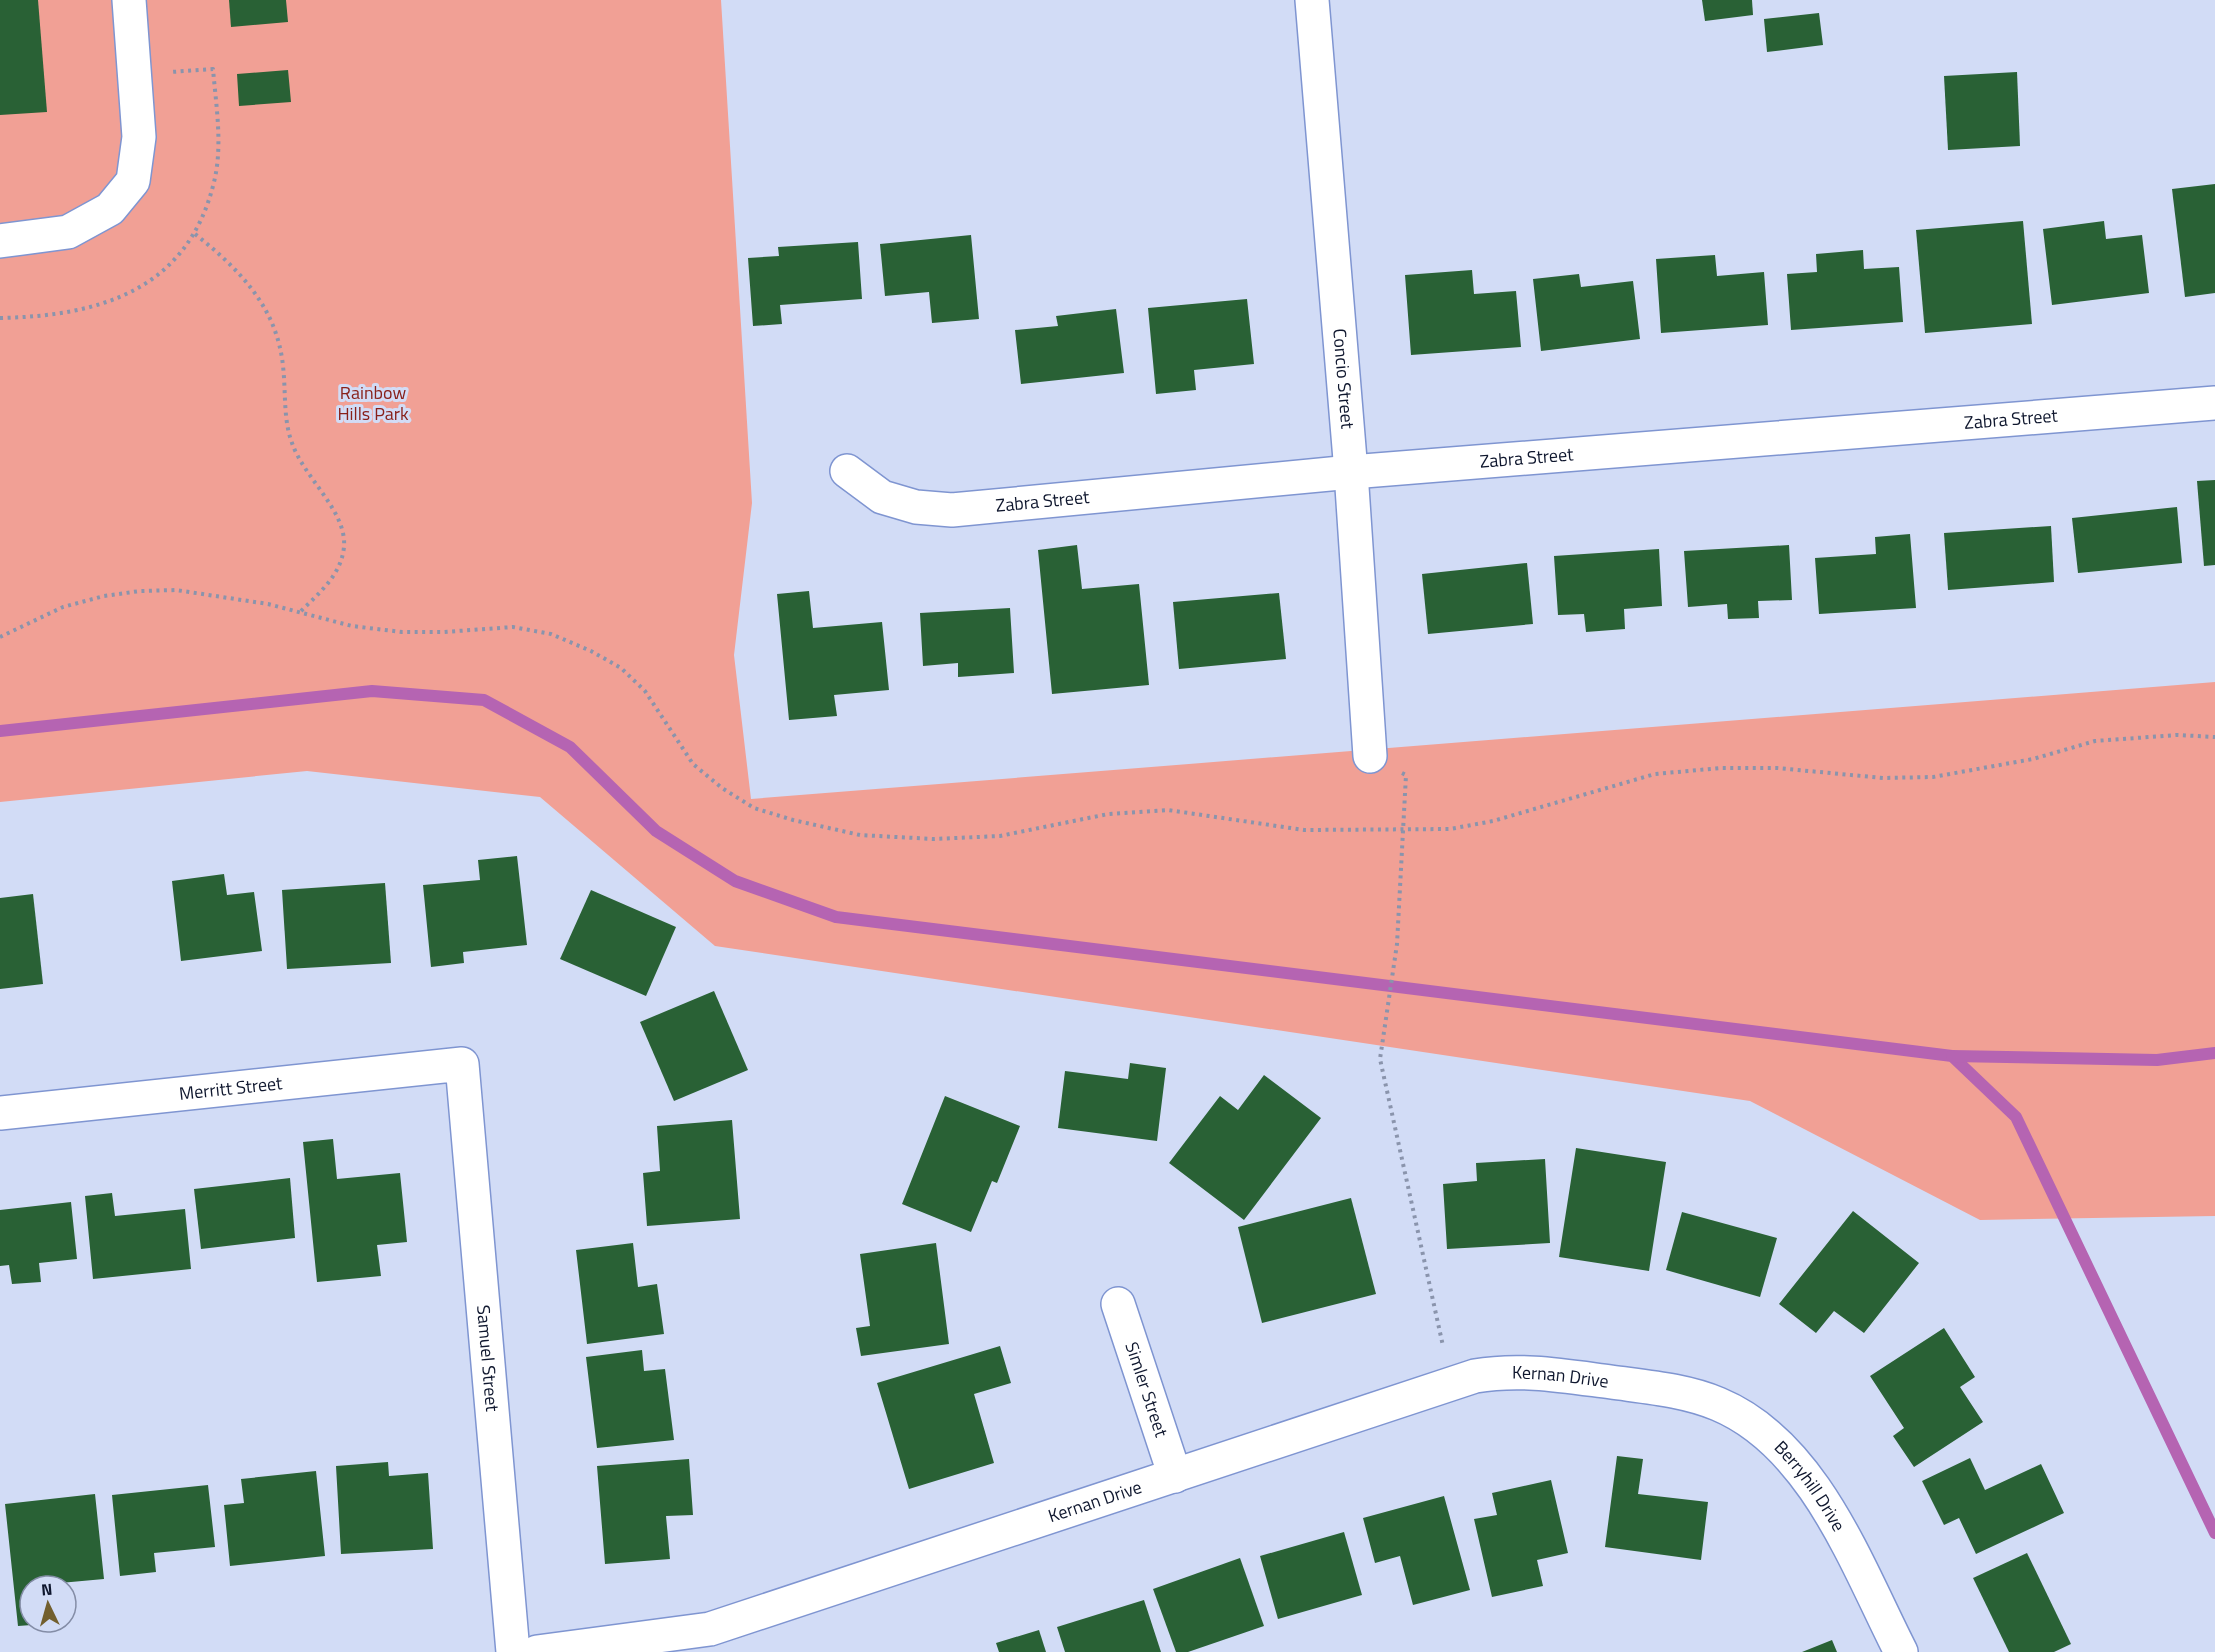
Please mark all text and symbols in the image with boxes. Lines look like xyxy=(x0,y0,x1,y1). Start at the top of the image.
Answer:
street label: Concio Street xyxy=(1326,327,1361,431)
park label: Rainbow Hills Park xyxy=(337,379,409,427)
street label: Zabra Street xyxy=(1963,402,2059,436)
street label: Zabra Street xyxy=(1479,440,1575,475)
street label: Zabra Street xyxy=(994,483,1091,519)
street label: Merritt Street xyxy=(178,1069,284,1107)
street label: Samuel Street xyxy=(470,1304,506,1413)
street label: Simler Street xyxy=(1118,1338,1175,1441)
street label: Kernan Drive xyxy=(1512,1359,1610,1395)
street label: Berryhill Drive xyxy=(1768,1434,1852,1536)
street label: Kernan Drive xyxy=(1044,1473,1145,1529)
north arrow xyxy=(18,1574,78,1634)
text: N xyxy=(40,1577,53,1601)

